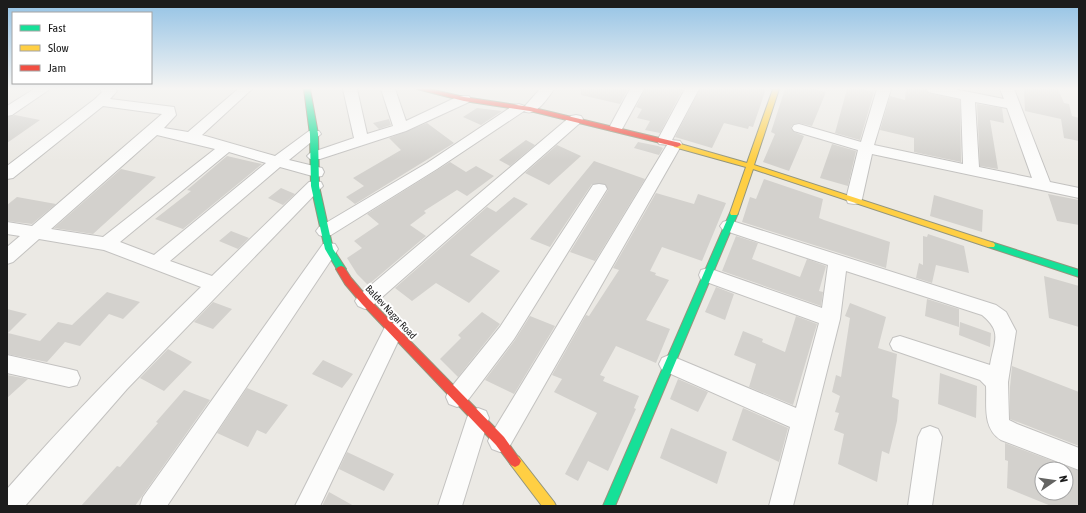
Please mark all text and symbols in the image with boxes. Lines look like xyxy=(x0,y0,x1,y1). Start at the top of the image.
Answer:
legend xyxy=(12,12,152,84)
text: Fast xyxy=(48,21,66,35)
text: Slow xyxy=(48,41,69,55)
text: Jam xyxy=(48,61,66,75)
street label: Baldev Nagar Road xyxy=(363,283,419,341)
north arrow xyxy=(1034,461,1074,501)
text: N xyxy=(1057,474,1070,483)

